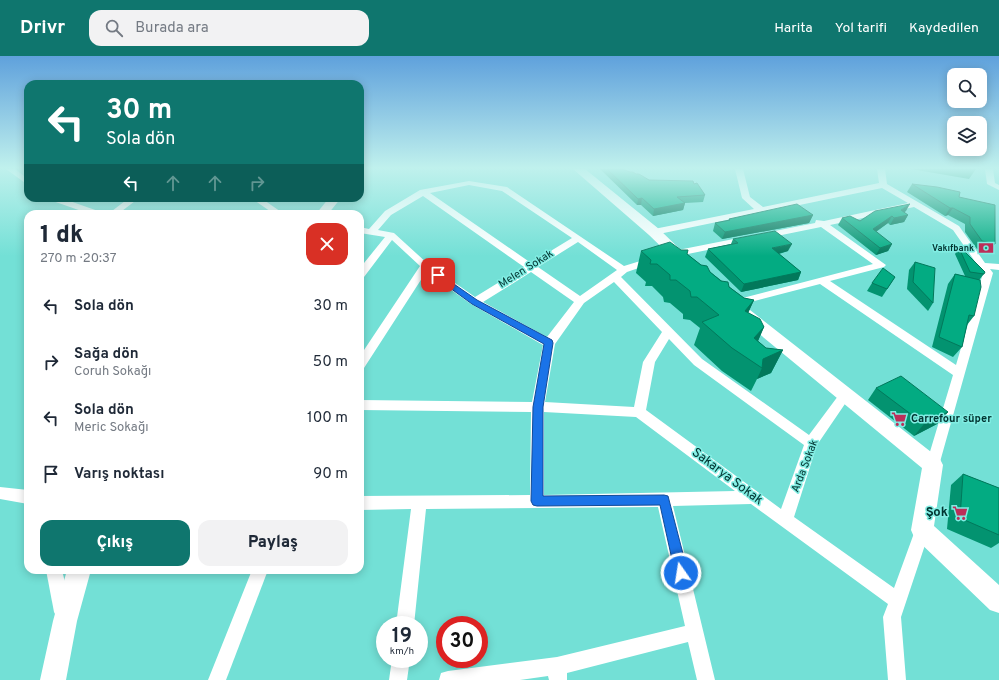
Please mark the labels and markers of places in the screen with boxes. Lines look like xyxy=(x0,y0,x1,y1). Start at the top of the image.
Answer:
bank icon: Vakıfbank xyxy=(977,239,995,257)
place label: Vakıfbank xyxy=(932,243,974,254)
pin xyxy=(421,258,455,292)
supermarket icon: Carrefour süper xyxy=(890,410,908,428)
place label: Carrefour süper xyxy=(911,412,992,426)
supermarket icon: Şok xyxy=(951,504,969,522)
place label: Şok xyxy=(926,505,948,521)

